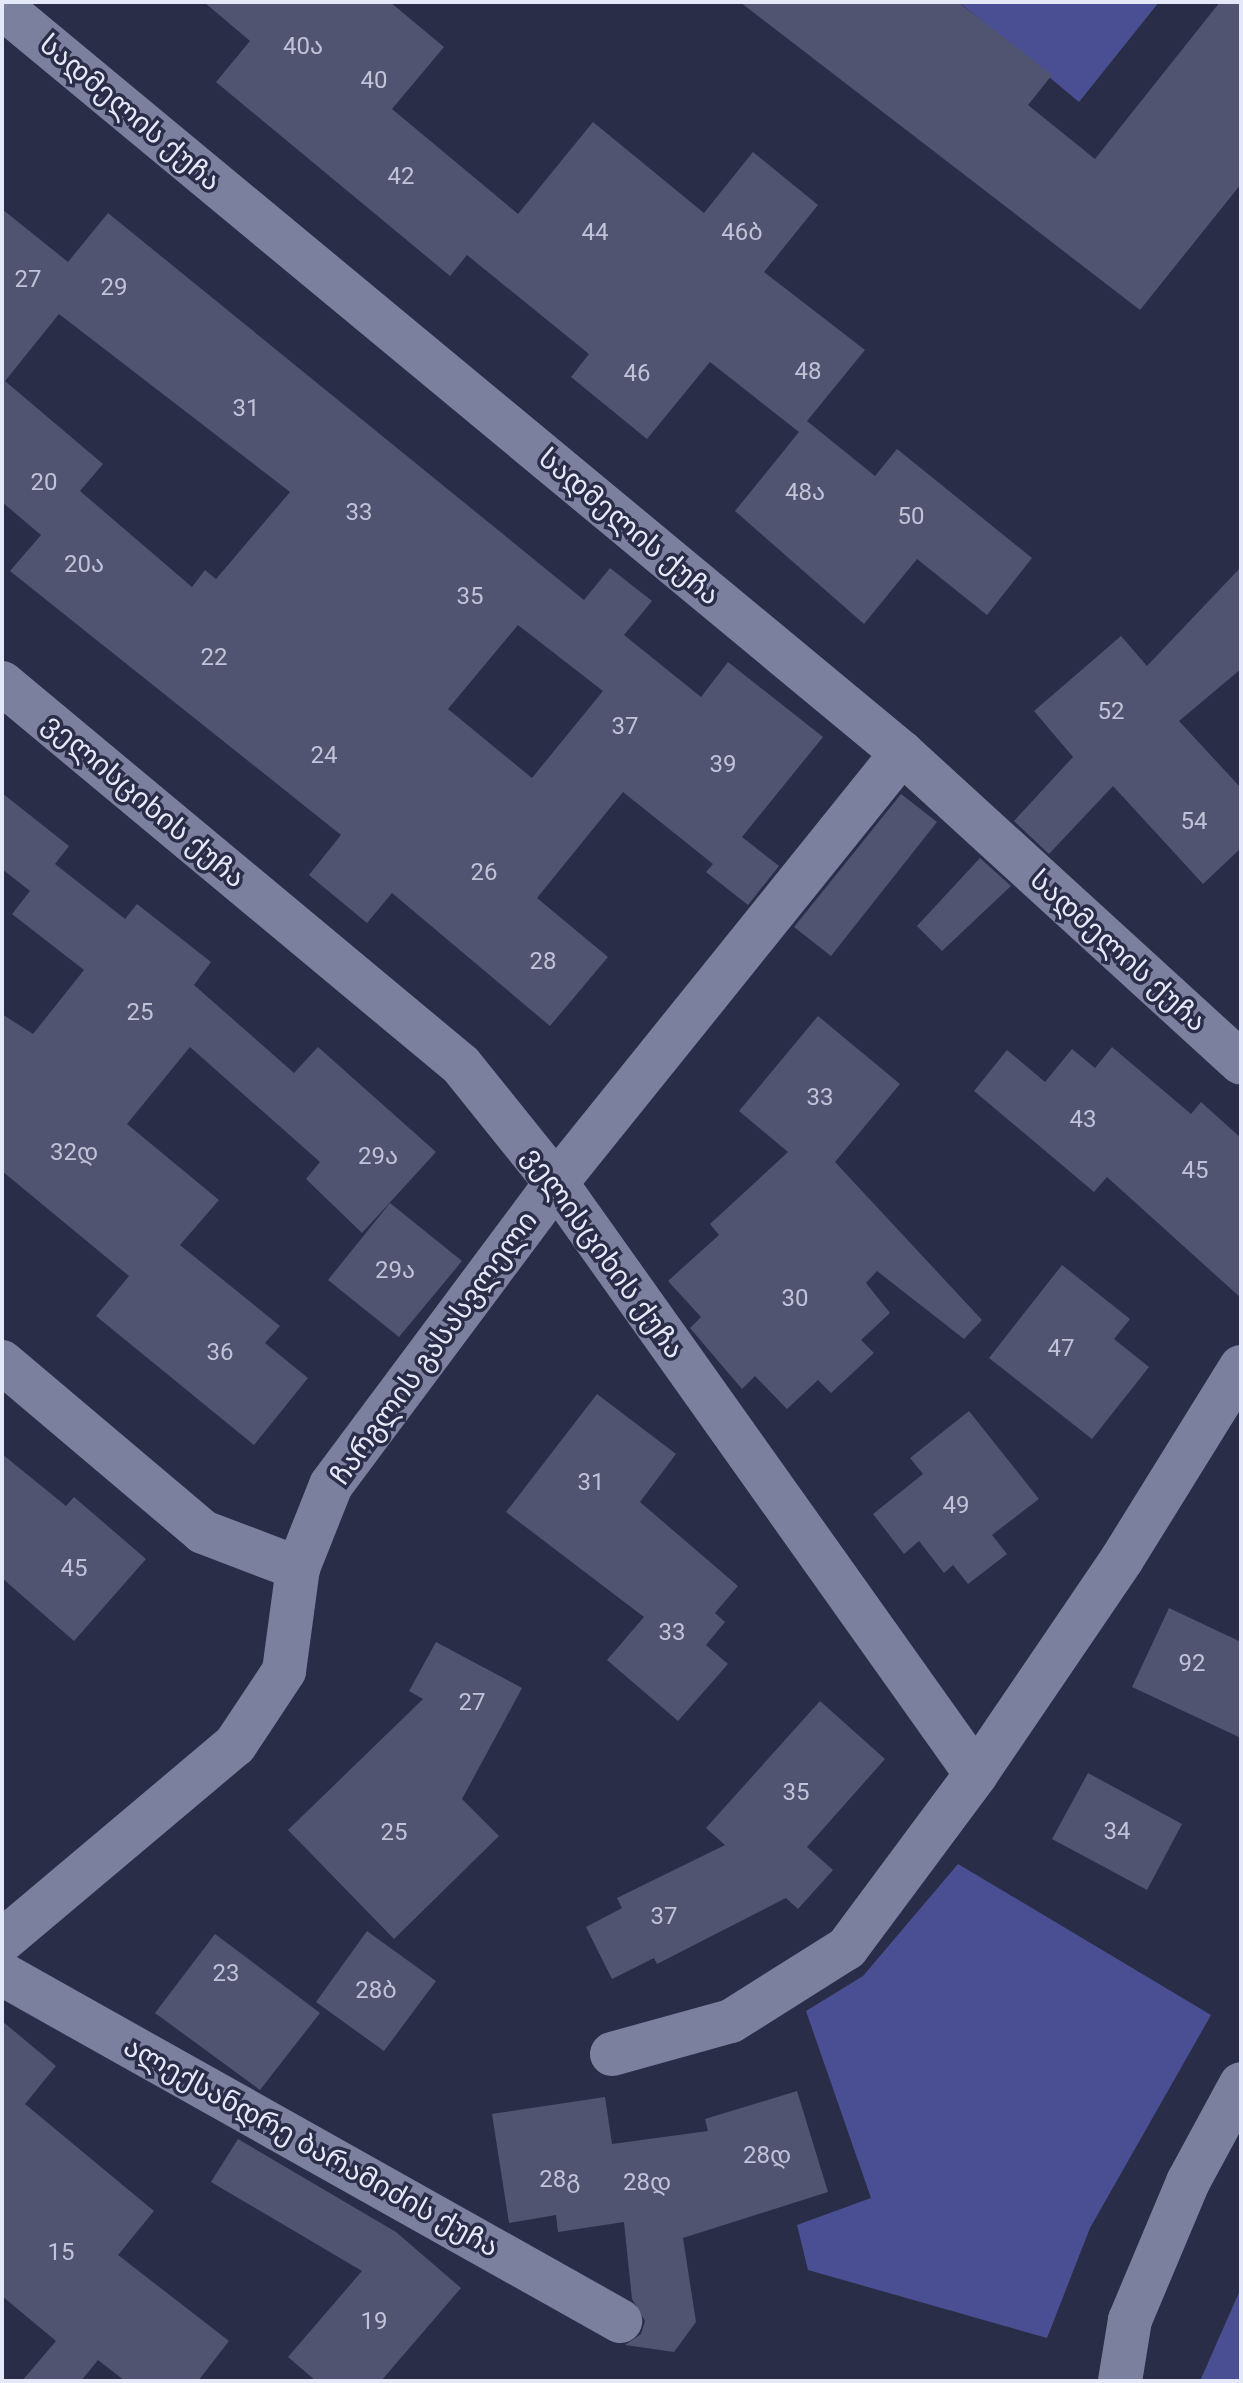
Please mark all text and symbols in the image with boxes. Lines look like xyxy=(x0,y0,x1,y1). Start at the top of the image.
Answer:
street label: სადმელის ქუჩა xyxy=(33,28,227,198)
house number: 40ა xyxy=(283,33,323,61)
house number: 40 xyxy=(361,67,387,95)
house number: 42 xyxy=(388,163,414,191)
house number: 44 xyxy=(582,219,608,247)
house number: 46ბ xyxy=(721,219,763,247)
house number: 27 xyxy=(15,266,41,294)
house number: 29 xyxy=(101,274,127,302)
house number: 48 xyxy=(795,358,821,386)
house number: 46 xyxy=(624,360,650,388)
house number: 31 xyxy=(233,395,259,423)
street label: სადმელის ქუჩა xyxy=(532,442,726,612)
house number: 20 xyxy=(31,469,57,497)
house number: 48ა xyxy=(785,479,825,507)
house number: 33 xyxy=(346,499,372,527)
house number: 50 xyxy=(898,503,924,531)
house number: 20ა xyxy=(64,551,104,579)
house number: 35 xyxy=(457,583,483,611)
house number: 22 xyxy=(201,644,227,672)
house number: 52 xyxy=(1098,698,1124,726)
street label: ველისციხის ქუჩა xyxy=(36,707,252,895)
house number: 37 xyxy=(612,713,638,741)
house number: 24 xyxy=(311,742,337,770)
house number: 39 xyxy=(710,751,736,779)
house number: 54 xyxy=(1181,808,1207,836)
house number: 26 xyxy=(471,859,497,887)
street label: სადმელის ქუჩა xyxy=(1023,863,1213,1039)
house number: 28 xyxy=(530,948,556,976)
house number: 25 xyxy=(127,999,153,1027)
house number: 33 xyxy=(807,1084,833,1112)
house number: 43 xyxy=(1070,1106,1096,1134)
house number: 32დ xyxy=(50,1139,98,1167)
street label: ველისციხის ქუჩა xyxy=(515,1141,691,1365)
house number: 29ა xyxy=(358,1143,398,1171)
house number: 45 xyxy=(1182,1157,1208,1185)
street label: ჩარგლის გასასვლელი xyxy=(323,1205,545,1491)
house number: 29ა xyxy=(375,1257,415,1285)
house number: 30 xyxy=(782,1285,808,1313)
house number: 47 xyxy=(1048,1335,1074,1363)
house number: 36 xyxy=(207,1339,233,1367)
house number: 31 xyxy=(578,1469,604,1497)
house number: 49 xyxy=(943,1492,969,1520)
house number: 45 xyxy=(61,1555,87,1583)
house number: 33 xyxy=(659,1619,685,1647)
house number: 92 xyxy=(1179,1650,1205,1678)
house number: 27 xyxy=(459,1689,485,1717)
house number: 35 xyxy=(783,1779,809,1807)
house number: 34 xyxy=(1104,1818,1130,1846)
house number: 25 xyxy=(381,1819,407,1847)
house number: 37 xyxy=(651,1903,677,1931)
house number: 23 xyxy=(213,1960,239,1988)
house number: 28ბ xyxy=(355,1977,397,2005)
street label: ალექსანდრე ბარამიძის ქუჩა xyxy=(118,2030,504,2264)
house number: 28დ xyxy=(743,2142,791,2170)
house number: 28გ xyxy=(539,2166,581,2194)
house number: 28დ xyxy=(623,2169,671,2197)
house number: 15 xyxy=(48,2239,74,2267)
house number: 19 xyxy=(361,2308,387,2336)

